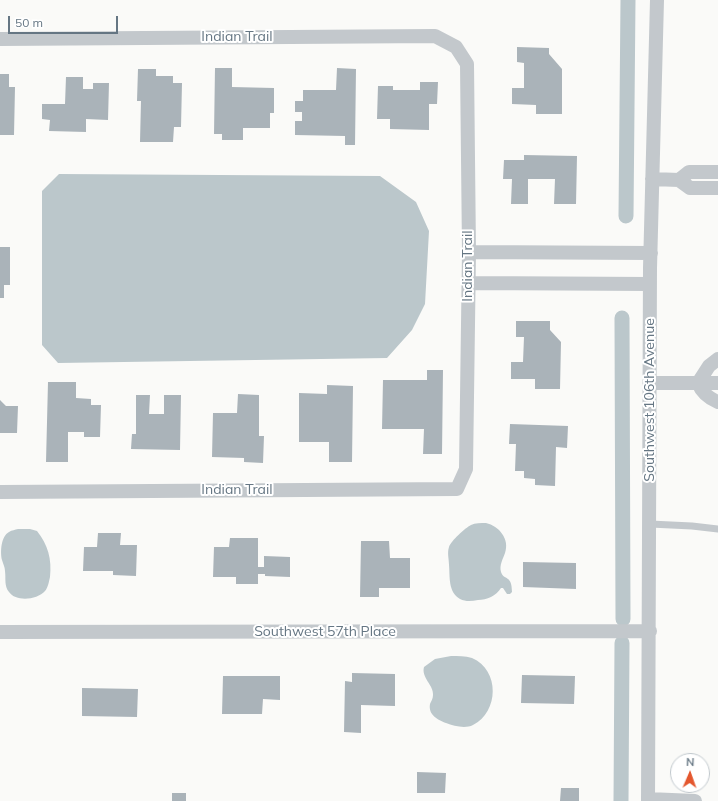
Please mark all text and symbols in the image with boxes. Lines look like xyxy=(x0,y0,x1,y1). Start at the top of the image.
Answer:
scale bar xyxy=(10,8,120,34)
text: 50 m xyxy=(15,15,43,30)
street label: Indian Trail xyxy=(201,29,273,45)
street label: Indian Trail xyxy=(460,230,476,302)
street label: Southwest 106th Avenue xyxy=(642,318,658,482)
street label: Indian Trail xyxy=(201,482,273,498)
street label: Southwest 57th Place xyxy=(254,624,396,640)
north arrow xyxy=(670,753,710,793)
text: N xyxy=(686,755,695,769)

